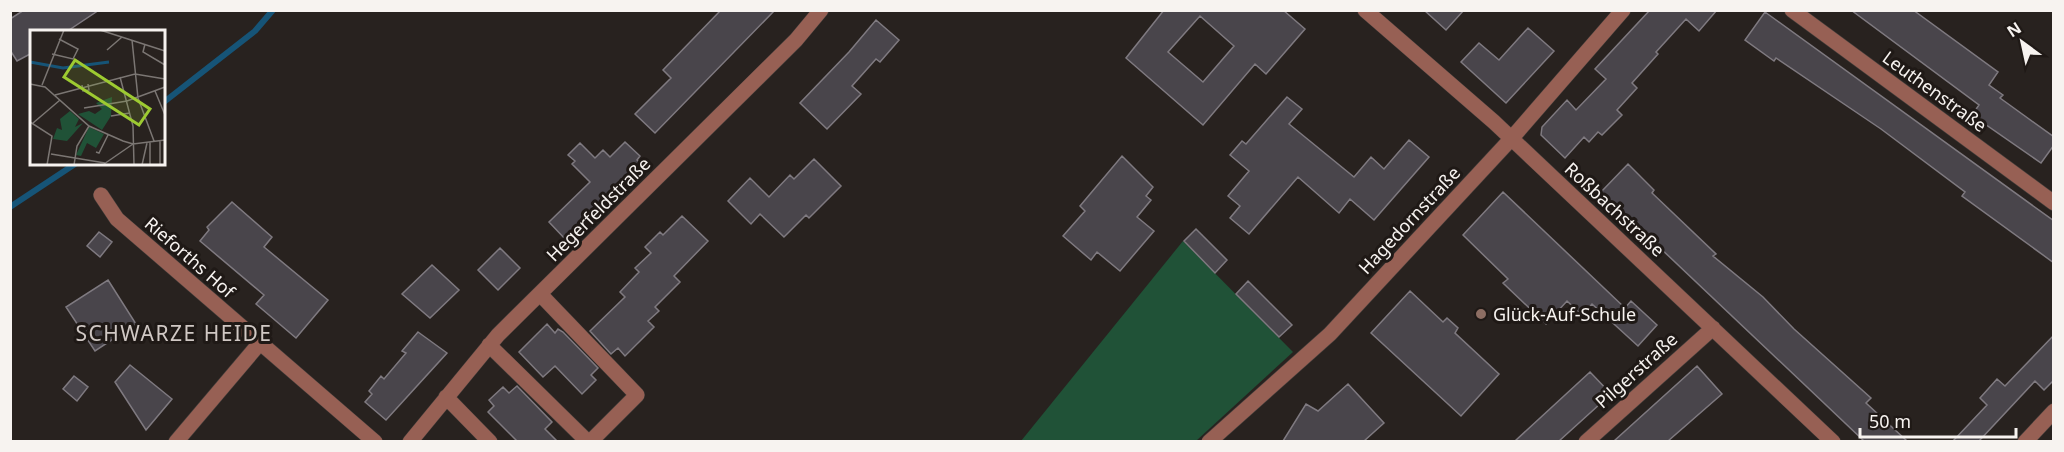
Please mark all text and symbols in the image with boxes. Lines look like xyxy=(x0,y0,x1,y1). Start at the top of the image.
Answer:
north arrow xyxy=(1992,12,2052,72)
text: N xyxy=(2002,17,2025,42)
inset map xyxy=(30,30,165,165)
street label: Leuthenstraße xyxy=(1878,45,1992,137)
street label: Hegerfeldstraße xyxy=(541,152,655,266)
street label: Roßbachstraße xyxy=(1560,157,1670,261)
street label: Hagedornstraße xyxy=(1353,161,1465,279)
street label: Rieforths Hof xyxy=(140,211,241,303)
place label: Glück-Auf-Schule xyxy=(1493,302,1636,326)
marker: Glück-Auf-Schule xyxy=(1474,307,1488,321)
district label: SCHWARZE HEIDE xyxy=(75,319,273,347)
street label: Pilgerstraße xyxy=(1590,327,1682,413)
scale bar xyxy=(1860,401,2016,439)
text: 50 m xyxy=(1869,409,1911,433)

